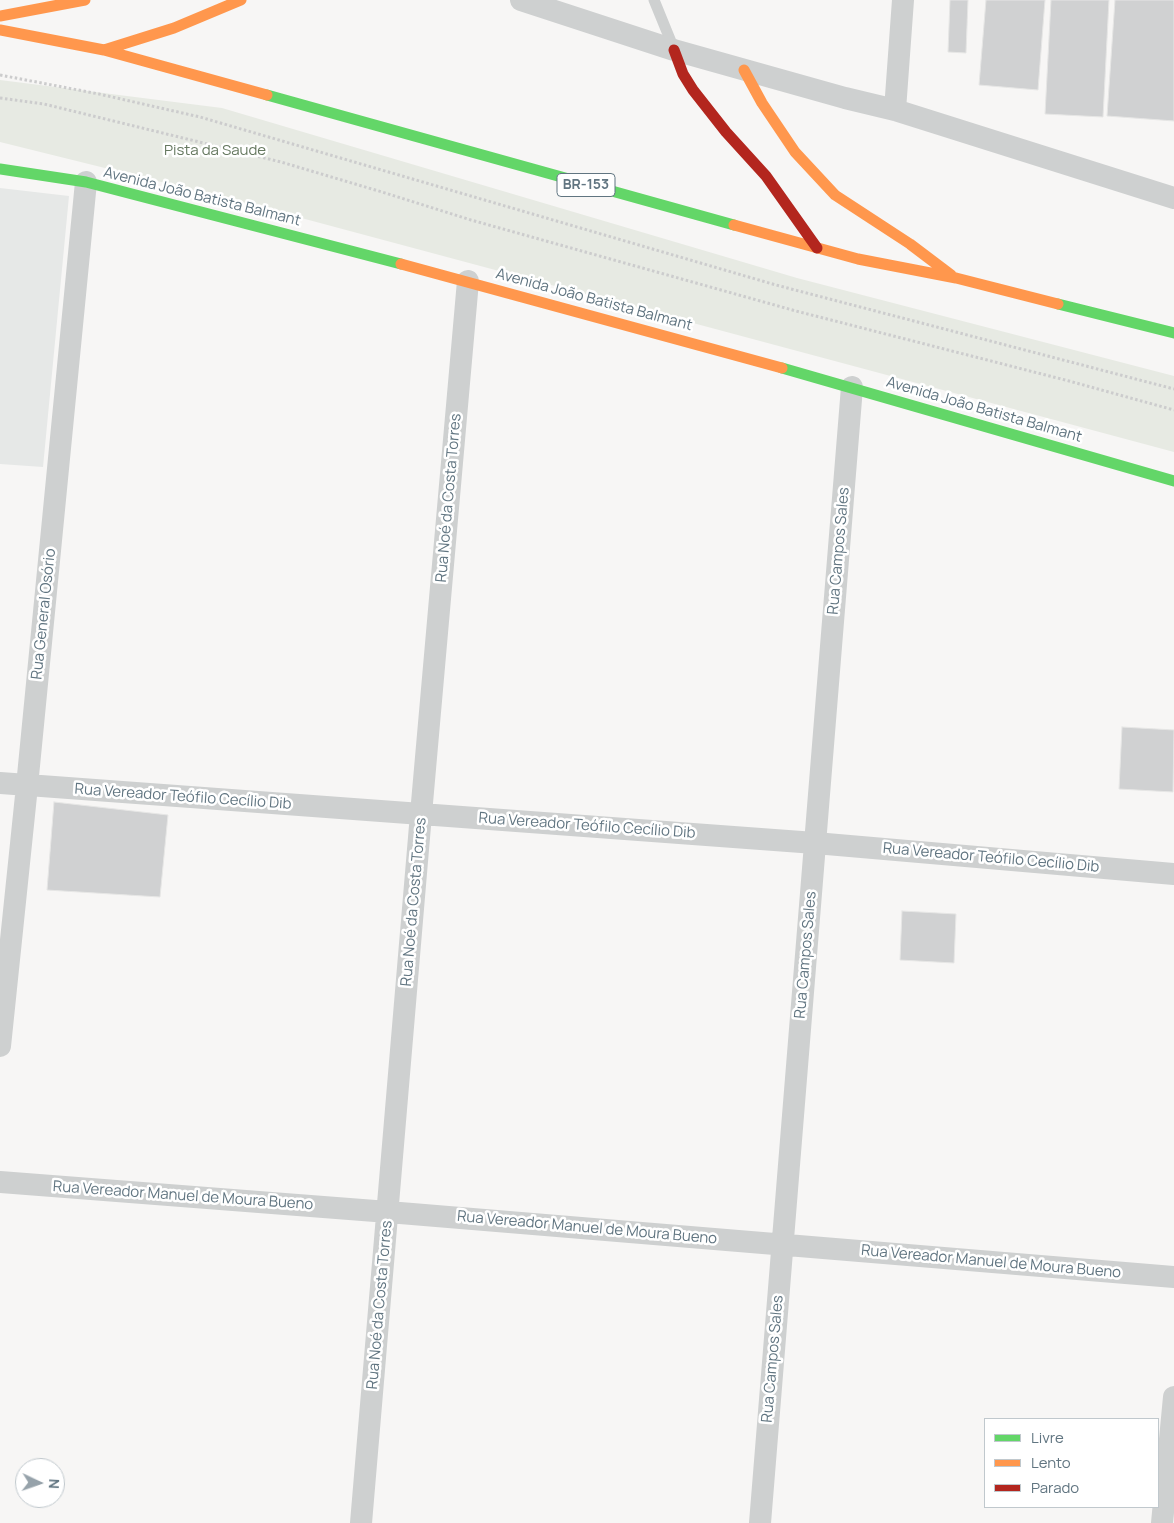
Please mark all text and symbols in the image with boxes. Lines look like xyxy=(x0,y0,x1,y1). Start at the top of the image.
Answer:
park label: Pista da Saude xyxy=(164,142,266,160)
street label: Avenida João Batista Balmant xyxy=(101,164,303,230)
road number: BR-153 xyxy=(557,174,615,196)
street label: Avenida João Batista Balmant xyxy=(494,265,694,335)
street label: Avenida João Batista Balmant xyxy=(884,373,1084,447)
street label: Rua Noé da Costa Torres xyxy=(433,413,465,583)
street label: Rua Campos Sales xyxy=(824,487,854,615)
street label: Rua General Osório xyxy=(28,548,60,680)
street label: Rua Vereador Teófilo Cecílio Dib xyxy=(74,780,292,814)
street label: Rua Vereador Teófilo Cecílio Dib xyxy=(478,809,696,843)
street label: Rua Noé da Costa Torres xyxy=(398,817,430,987)
street label: Rua Vereador Teófilo Cecílio Dib xyxy=(882,840,1100,876)
street label: Rua Campos Sales xyxy=(791,891,821,1019)
street label: Rua Vereador Manuel de Moura Bueno xyxy=(52,1178,314,1214)
street label: Rua Vereador Manuel de Moura Bueno xyxy=(456,1208,718,1248)
street label: Rua Noé da Costa Torres xyxy=(364,1220,396,1390)
street label: Rua Vereador Manuel de Moura Bueno xyxy=(860,1242,1122,1282)
street label: Rua Campos Sales xyxy=(758,1295,788,1423)
legend xyxy=(984,1418,1159,1508)
text: Livre xyxy=(1031,1427,1064,1448)
text: Lento xyxy=(1031,1452,1071,1473)
north arrow xyxy=(15,1458,65,1508)
text: Parado xyxy=(1031,1477,1079,1498)
text: N xyxy=(45,1478,64,1489)

